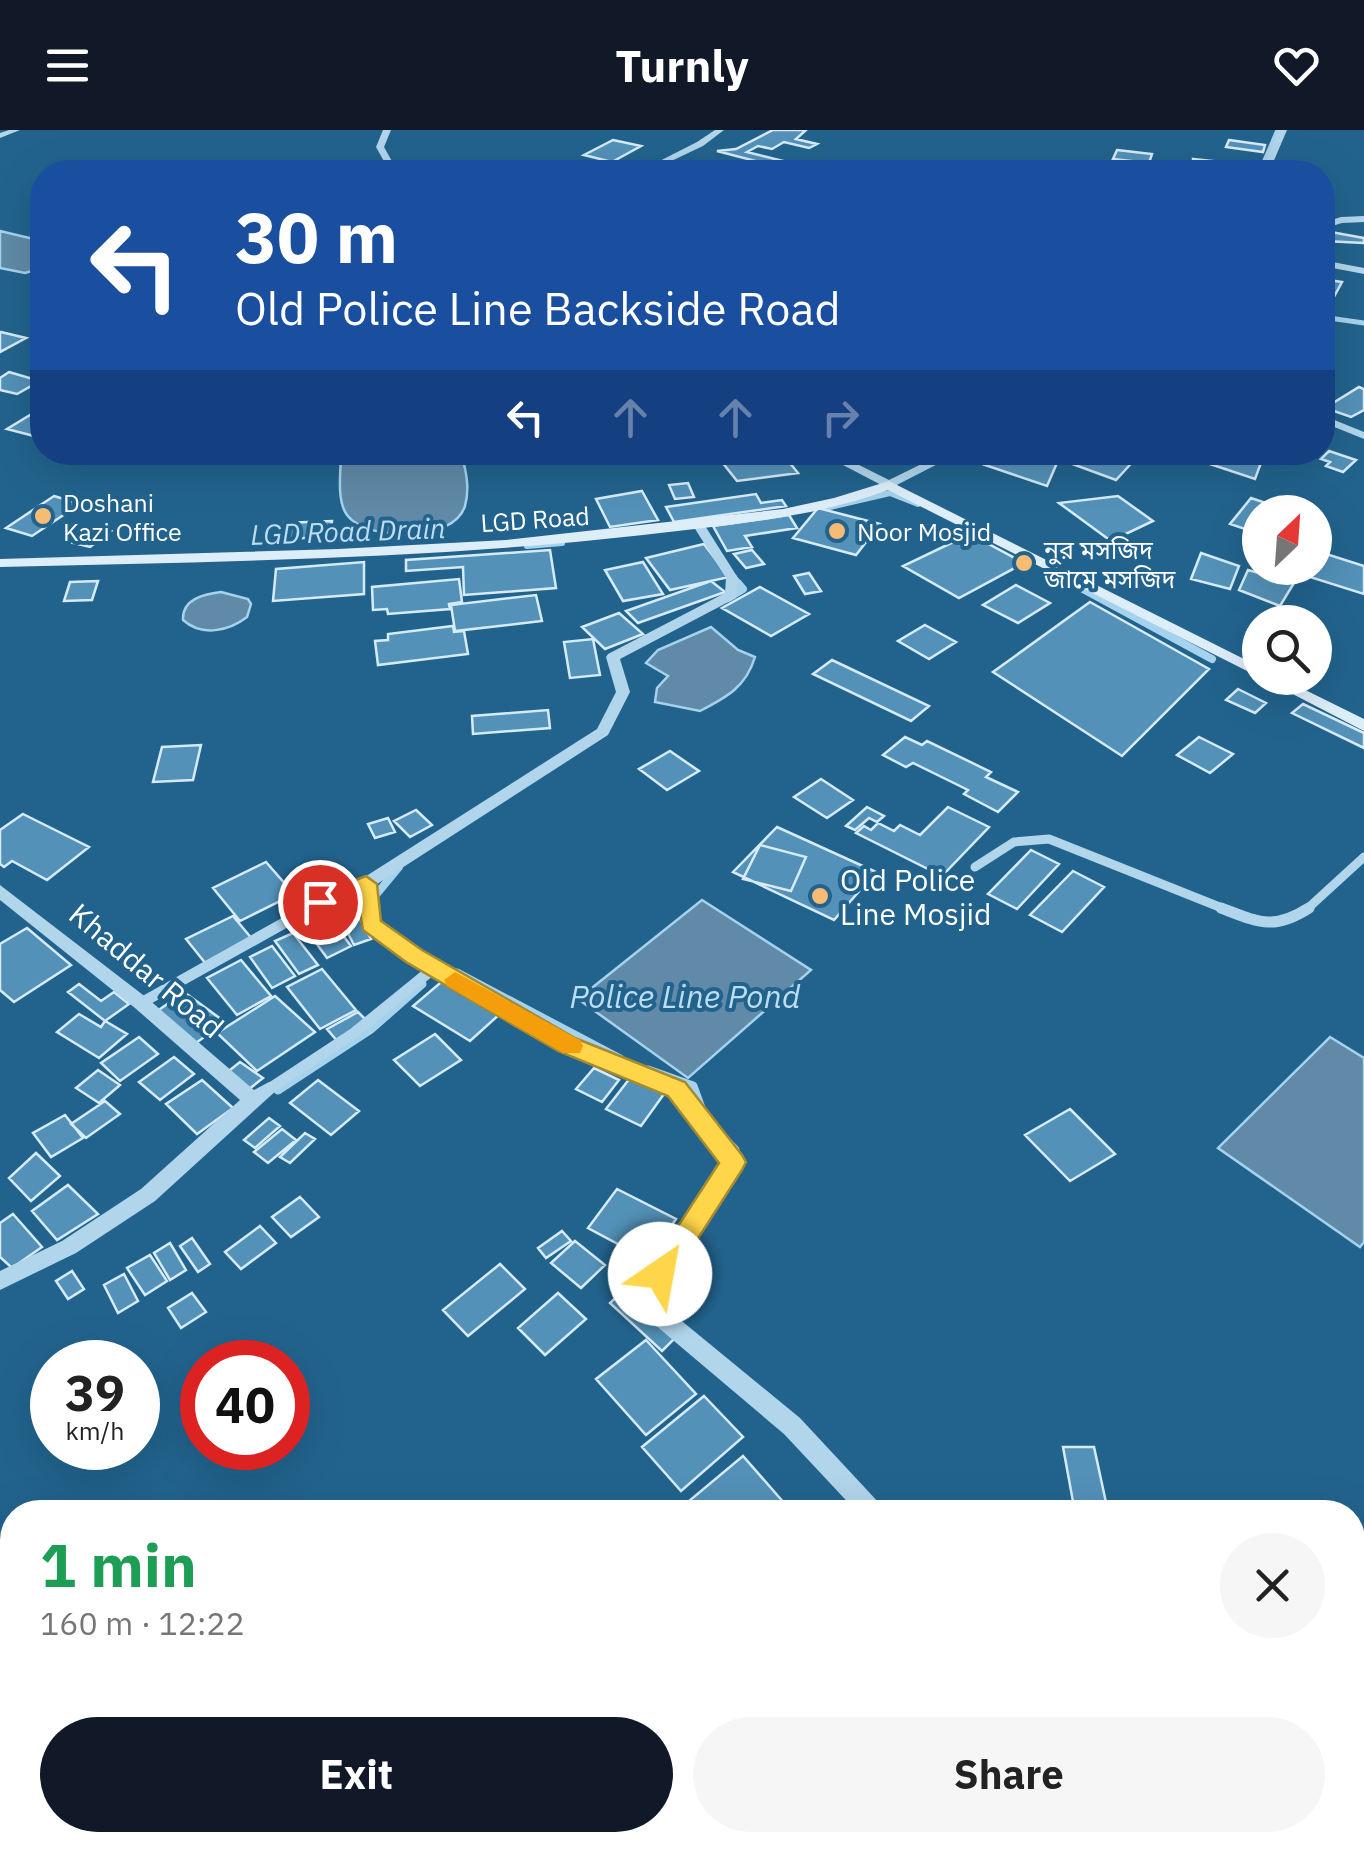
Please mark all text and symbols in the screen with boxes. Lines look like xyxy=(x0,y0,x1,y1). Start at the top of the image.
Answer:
text: Turnly xyxy=(615,36,749,94)
icon: menu xyxy=(40,38,95,93)
icon: heart xyxy=(1269,38,1324,93)
text: 30 m xyxy=(235,191,398,282)
icon: left xyxy=(70,200,200,330)
text: Old Police Line Backside Road xyxy=(235,279,841,337)
icon: left xyxy=(498,390,553,445)
icon: ahead xyxy=(603,390,658,445)
icon: ahead xyxy=(708,390,763,445)
icon: right xyxy=(813,390,868,445)
place label: Doshani Kazi Office xyxy=(63,486,182,548)
north arrow xyxy=(1242,495,1332,585)
map controls xyxy=(1242,495,1332,695)
street label: LGD Road xyxy=(479,499,591,539)
marker: Doshani Kazi Office xyxy=(32,505,54,527)
water label: LGD Road Drain xyxy=(250,509,446,553)
place label: Noor Mosjid xyxy=(857,515,991,548)
marker: Noor Mosjid xyxy=(826,520,848,542)
place label: নুর মসজিদ জামে মসজিদ xyxy=(1043,533,1177,595)
marker: নুর মসজিদ জামে মসজিদ xyxy=(1013,552,1035,574)
button: search xyxy=(1242,605,1332,695)
pin xyxy=(278,860,363,945)
place label: Old Police Line Mosjid xyxy=(840,860,991,933)
icon: arrive xyxy=(293,875,348,930)
marker: Old Police Line Mosjid xyxy=(809,885,831,907)
street label: Khaddar Road xyxy=(62,894,232,1046)
water label: Police Line Pond xyxy=(570,975,801,1017)
position arrow xyxy=(608,1222,712,1326)
speed limit sign: 40 xyxy=(180,1340,310,1470)
text: 39 xyxy=(65,1360,125,1425)
text: km/h xyxy=(66,1414,124,1447)
text: 1 min xyxy=(40,1525,197,1604)
button: close xyxy=(1220,1533,1325,1638)
text: 160 m · 12:22 xyxy=(40,1602,245,1644)
button: Exit xyxy=(40,1717,673,1832)
button: Share xyxy=(693,1717,1325,1832)

